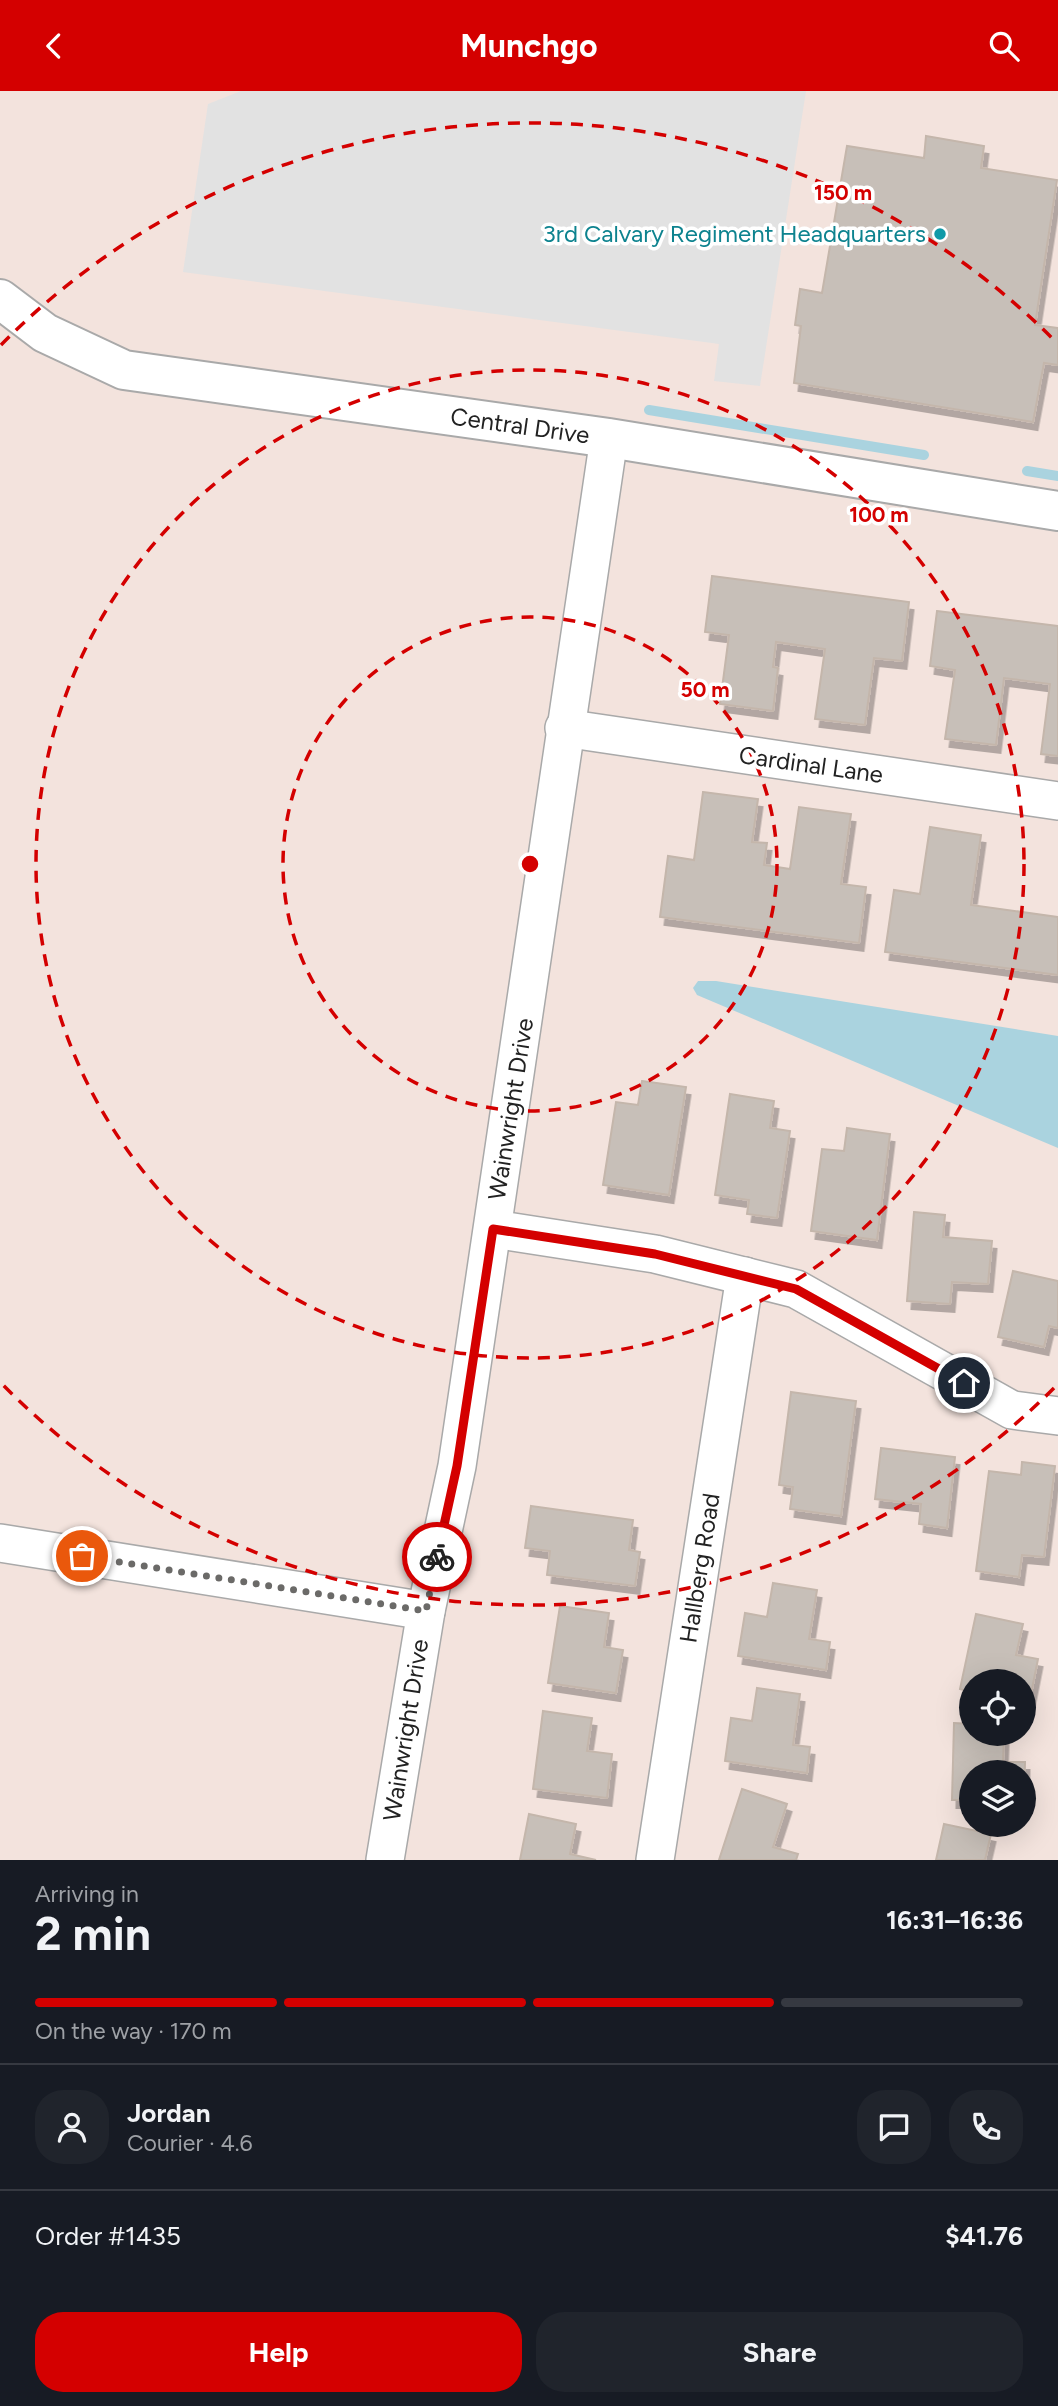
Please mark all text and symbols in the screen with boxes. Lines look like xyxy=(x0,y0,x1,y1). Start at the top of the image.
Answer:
icon: back xyxy=(35,27,73,65)
text: Munchgo xyxy=(460,27,598,65)
icon: search xyxy=(985,27,1023,65)
text: 150 m xyxy=(814,180,872,205)
place label: 3rd Calvary Regiment Headquarters xyxy=(543,219,926,248)
marker: 3rd Calvary Regiment Headquarters xyxy=(932,226,948,242)
street label: Central Drive xyxy=(449,401,591,450)
text: 100 m xyxy=(849,502,909,527)
text: 50 m xyxy=(680,677,730,702)
street label: Cardinal Lane xyxy=(737,740,885,789)
centre of rings xyxy=(518,852,542,876)
street label: Wainwright Drive xyxy=(482,1016,539,1202)
pin xyxy=(934,1353,994,1413)
icon: home xyxy=(945,1364,983,1402)
street label: Hallberg Road xyxy=(673,1491,726,1645)
courier xyxy=(402,1522,472,1592)
pin xyxy=(52,1526,112,1586)
icon: bag xyxy=(63,1537,101,1575)
icon: bike xyxy=(418,1538,456,1576)
street label: Wainwright Drive xyxy=(377,1637,434,1823)
map controls xyxy=(959,1669,1036,1837)
button: locate xyxy=(959,1669,1036,1746)
button: layers xyxy=(959,1760,1036,1837)
text: Arriving in xyxy=(35,1880,139,1908)
text: 16:31–16:36 xyxy=(886,1904,1023,1936)
text: 2 min xyxy=(35,1906,151,1962)
text: On the way · 170 m xyxy=(35,2017,232,2045)
button: person xyxy=(35,2090,109,2164)
button: chat xyxy=(857,2090,931,2164)
button: phone xyxy=(949,2090,1023,2164)
text: Jordan xyxy=(127,2097,210,2129)
text: Courier · 4.6 xyxy=(127,2129,253,2157)
text: Order #1435 xyxy=(35,2220,181,2252)
text: $41.76 xyxy=(945,2220,1023,2252)
button: Help xyxy=(35,2312,522,2392)
button: Share xyxy=(536,2312,1023,2392)

